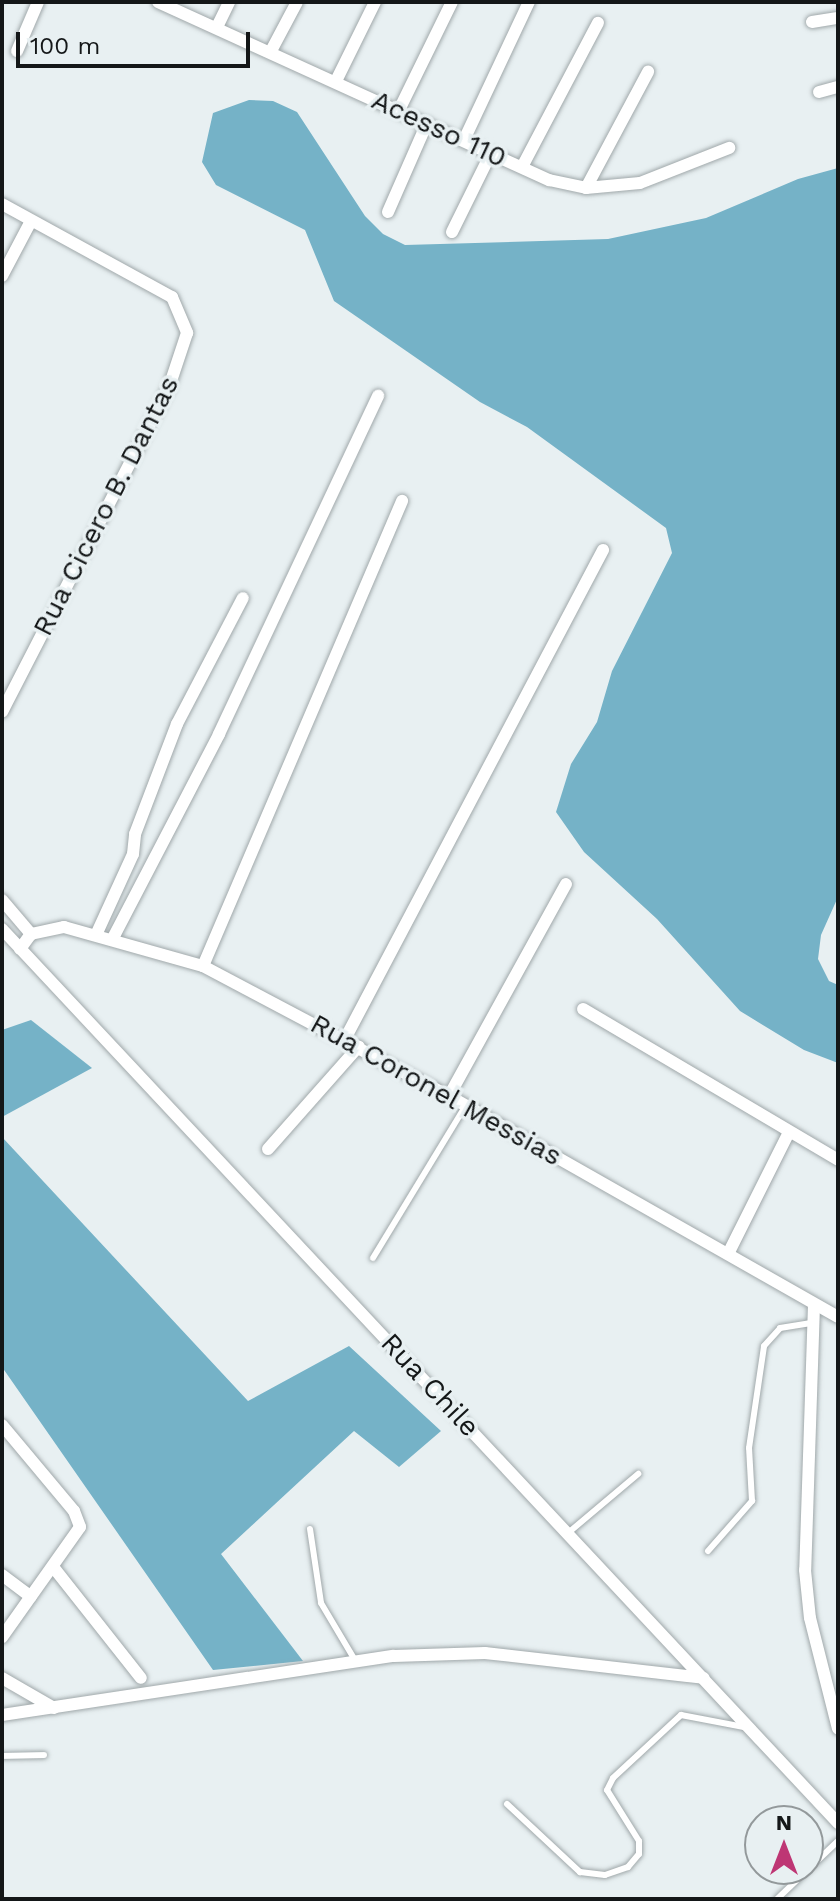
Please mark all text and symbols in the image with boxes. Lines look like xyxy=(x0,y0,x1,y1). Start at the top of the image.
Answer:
scale bar xyxy=(20,16,254,66)
text: 100 m xyxy=(30,32,100,60)
street label: Acesso 110 xyxy=(366,83,512,175)
street label: Rua Cicero B. Dantas xyxy=(26,370,186,642)
street label: Rua Coronel Messias xyxy=(304,1007,568,1173)
street label: Rua Chile xyxy=(373,1326,487,1444)
north arrow xyxy=(744,1805,824,1885)
text: N xyxy=(776,1810,792,1835)

